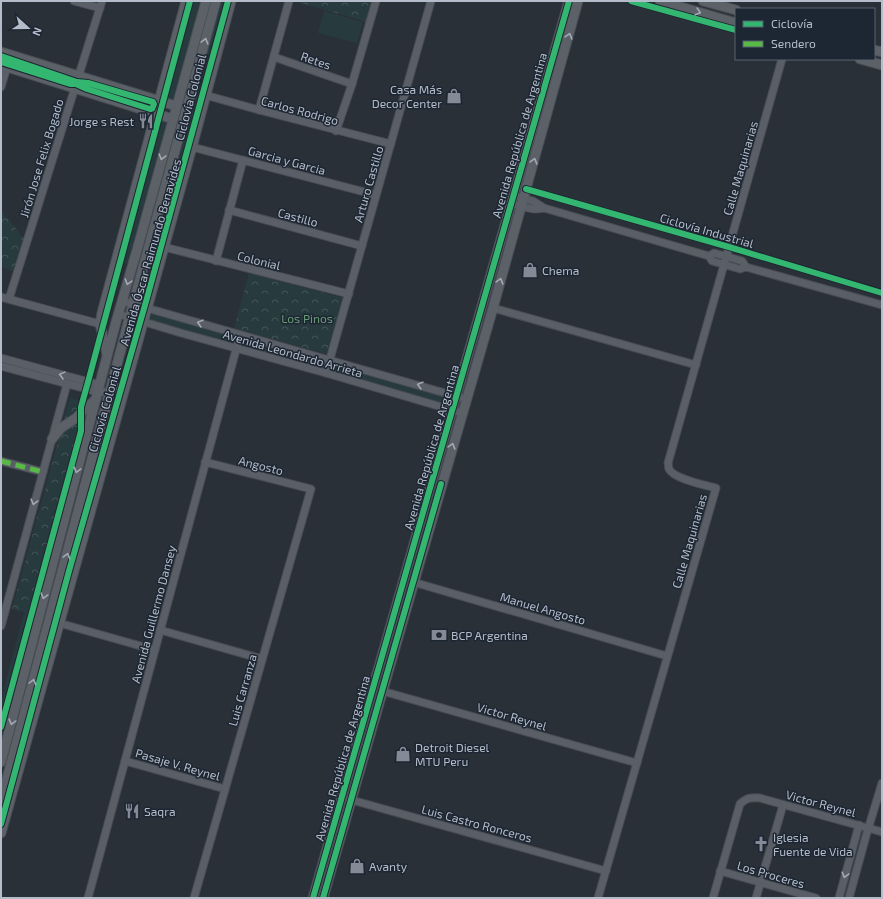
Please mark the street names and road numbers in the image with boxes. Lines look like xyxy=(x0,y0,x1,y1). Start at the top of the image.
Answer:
street label: Retes xyxy=(299,48,333,72)
street label: Avenida República de Argentina xyxy=(489,51,549,219)
street label: Ciclovía Colonial xyxy=(172,52,208,142)
street label: Carlos Rodrigo xyxy=(260,93,340,127)
street label: Jirón Jose Felix Bogado xyxy=(16,97,66,219)
street label: Calle Maquinarias xyxy=(720,119,760,217)
street label: Garcia y Garcia xyxy=(247,143,327,177)
street label: Arturo Castillo xyxy=(350,144,386,224)
street label: Avenida Óscar Raimundo Benavides xyxy=(117,157,183,347)
street label: Castillo xyxy=(276,205,320,229)
street label: Ciclovía Industrial xyxy=(658,210,756,250)
street label: Colonial xyxy=(236,248,283,272)
street label: Avenida Leondardo Arrieta xyxy=(222,326,364,380)
street label: Avenida República de Argentina xyxy=(401,363,461,531)
street label: Ciclovía Colonial xyxy=(85,364,123,454)
street label: Angosto xyxy=(237,453,285,477)
street label: Calle Maquinarias xyxy=(669,492,709,590)
street label: Avenida Guillermo Dansey xyxy=(128,543,178,684)
street label: Manuel Angosto xyxy=(499,589,588,627)
street label: Luis Carranza xyxy=(225,652,259,728)
street label: Avenida República de Argentina xyxy=(312,674,372,842)
street label: Victor Reynel xyxy=(476,699,549,733)
street label: Pasaje V. Reynel xyxy=(134,745,222,784)
street label: Victor Reynel xyxy=(784,787,858,819)
street label: Luis Castro Ronceros xyxy=(420,801,534,845)
street label: Los Proceres xyxy=(736,858,806,890)

